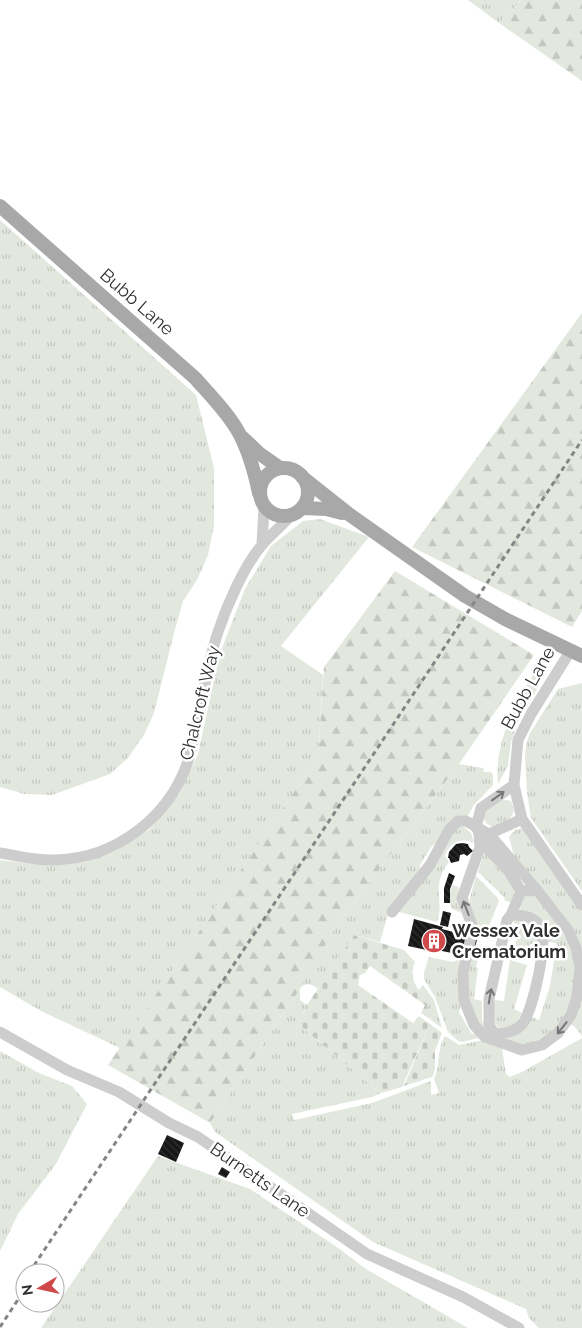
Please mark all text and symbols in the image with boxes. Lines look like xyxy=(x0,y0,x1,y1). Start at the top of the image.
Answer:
street label: Bubb Lane xyxy=(96,264,179,340)
street label: Chalcroft Way xyxy=(175,643,224,762)
street label: Bubb Lane xyxy=(496,643,559,733)
one-way arrow xyxy=(490,791,504,801)
one-way arrow xyxy=(461,900,470,916)
place label: Wessex Vale Crematorium xyxy=(452,920,566,962)
building icon: Wessex Vale Crematorium xyxy=(421,928,447,954)
one-way arrow xyxy=(486,988,496,1004)
one-way arrow xyxy=(556,1021,567,1034)
street label: Burnetts Lane xyxy=(206,1138,314,1222)
north arrow xyxy=(15,1263,65,1313)
text: N xyxy=(18,1284,36,1297)

